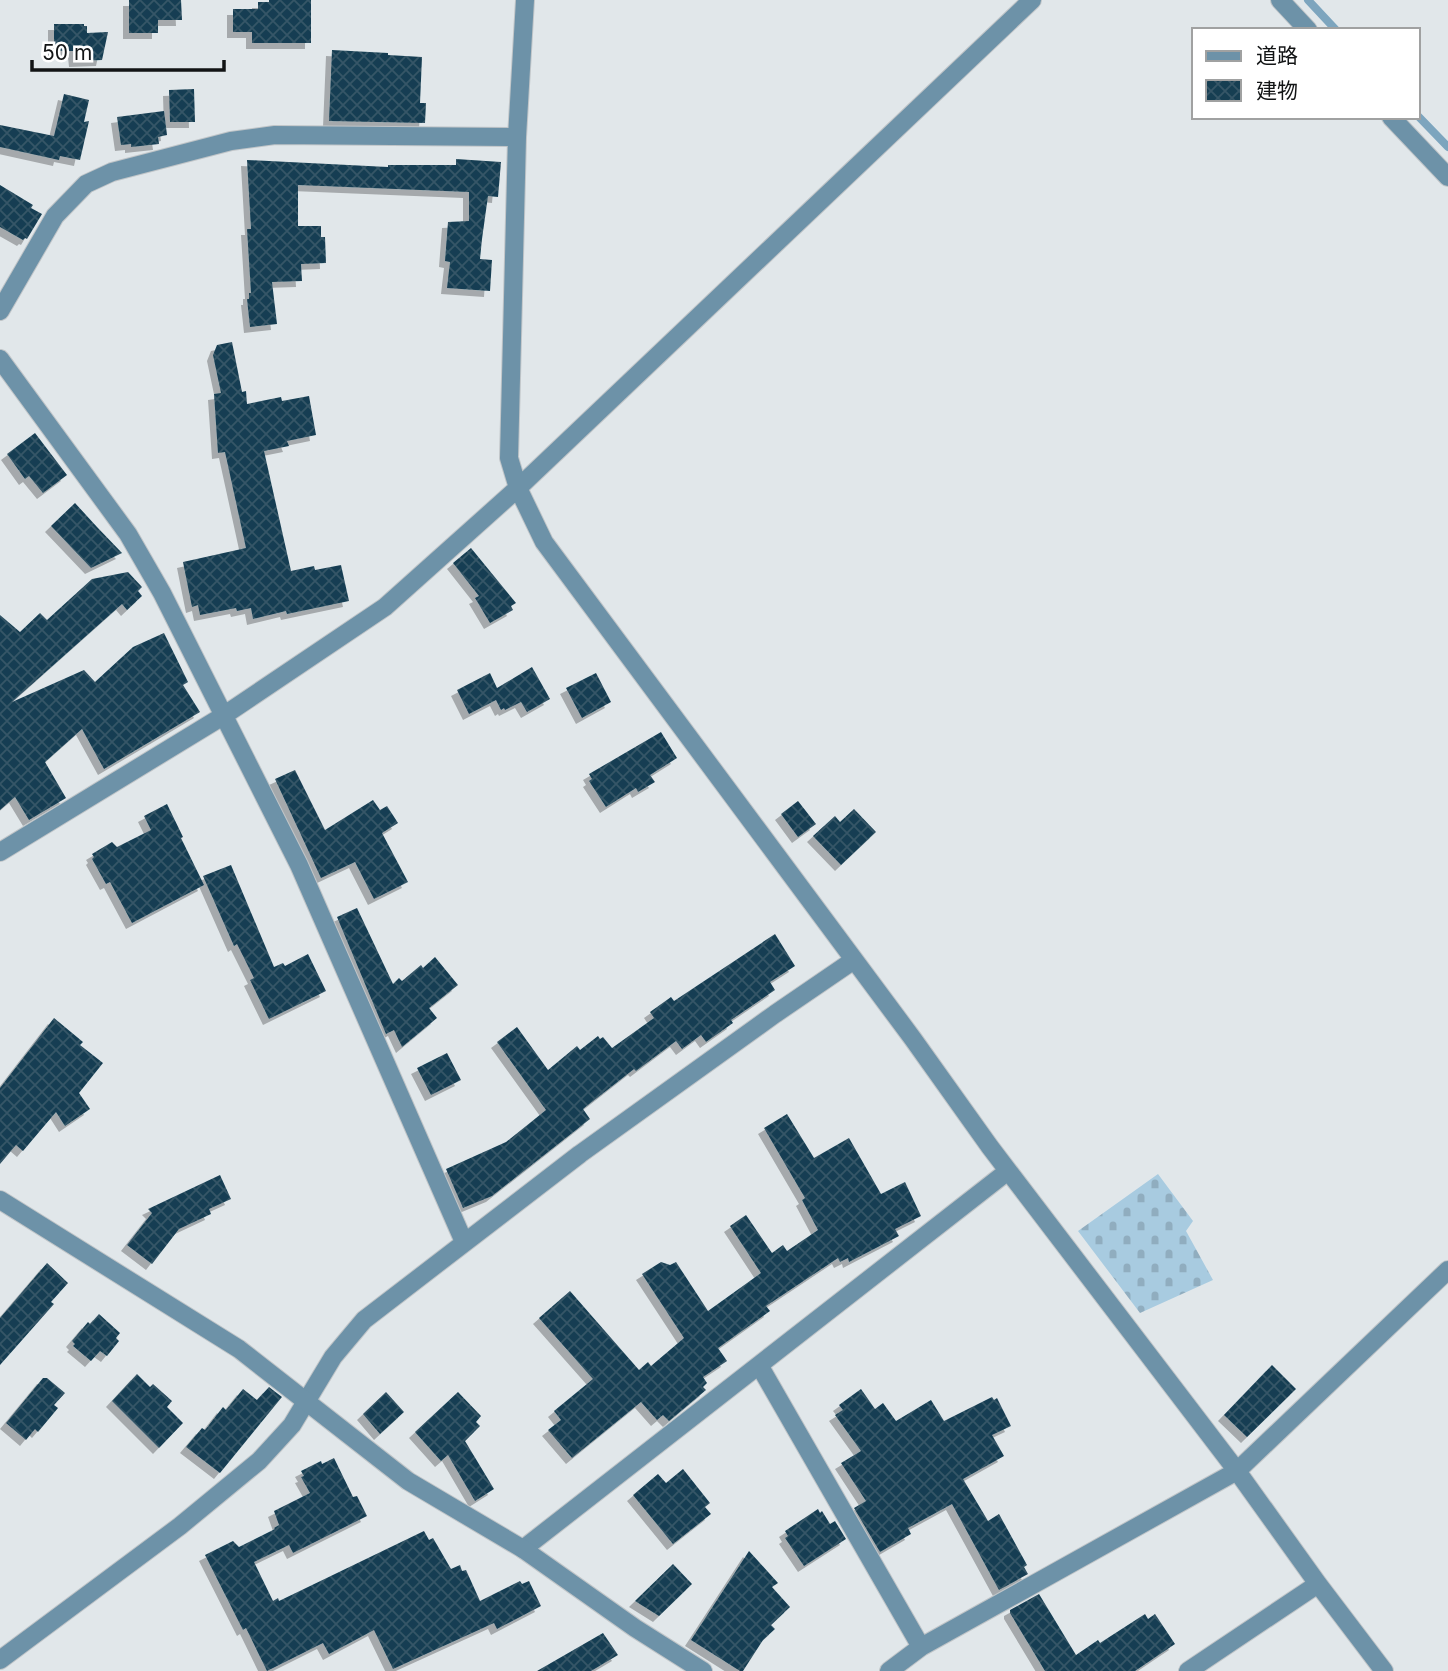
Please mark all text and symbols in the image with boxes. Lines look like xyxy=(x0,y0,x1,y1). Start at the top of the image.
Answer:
scale bar xyxy=(32,28,224,72)
legend xyxy=(1192,28,1420,119)
text: 50 m xyxy=(42,40,92,65)
text: 道路 xyxy=(1256,43,1298,68)
text: 建物 xyxy=(1256,78,1298,103)

